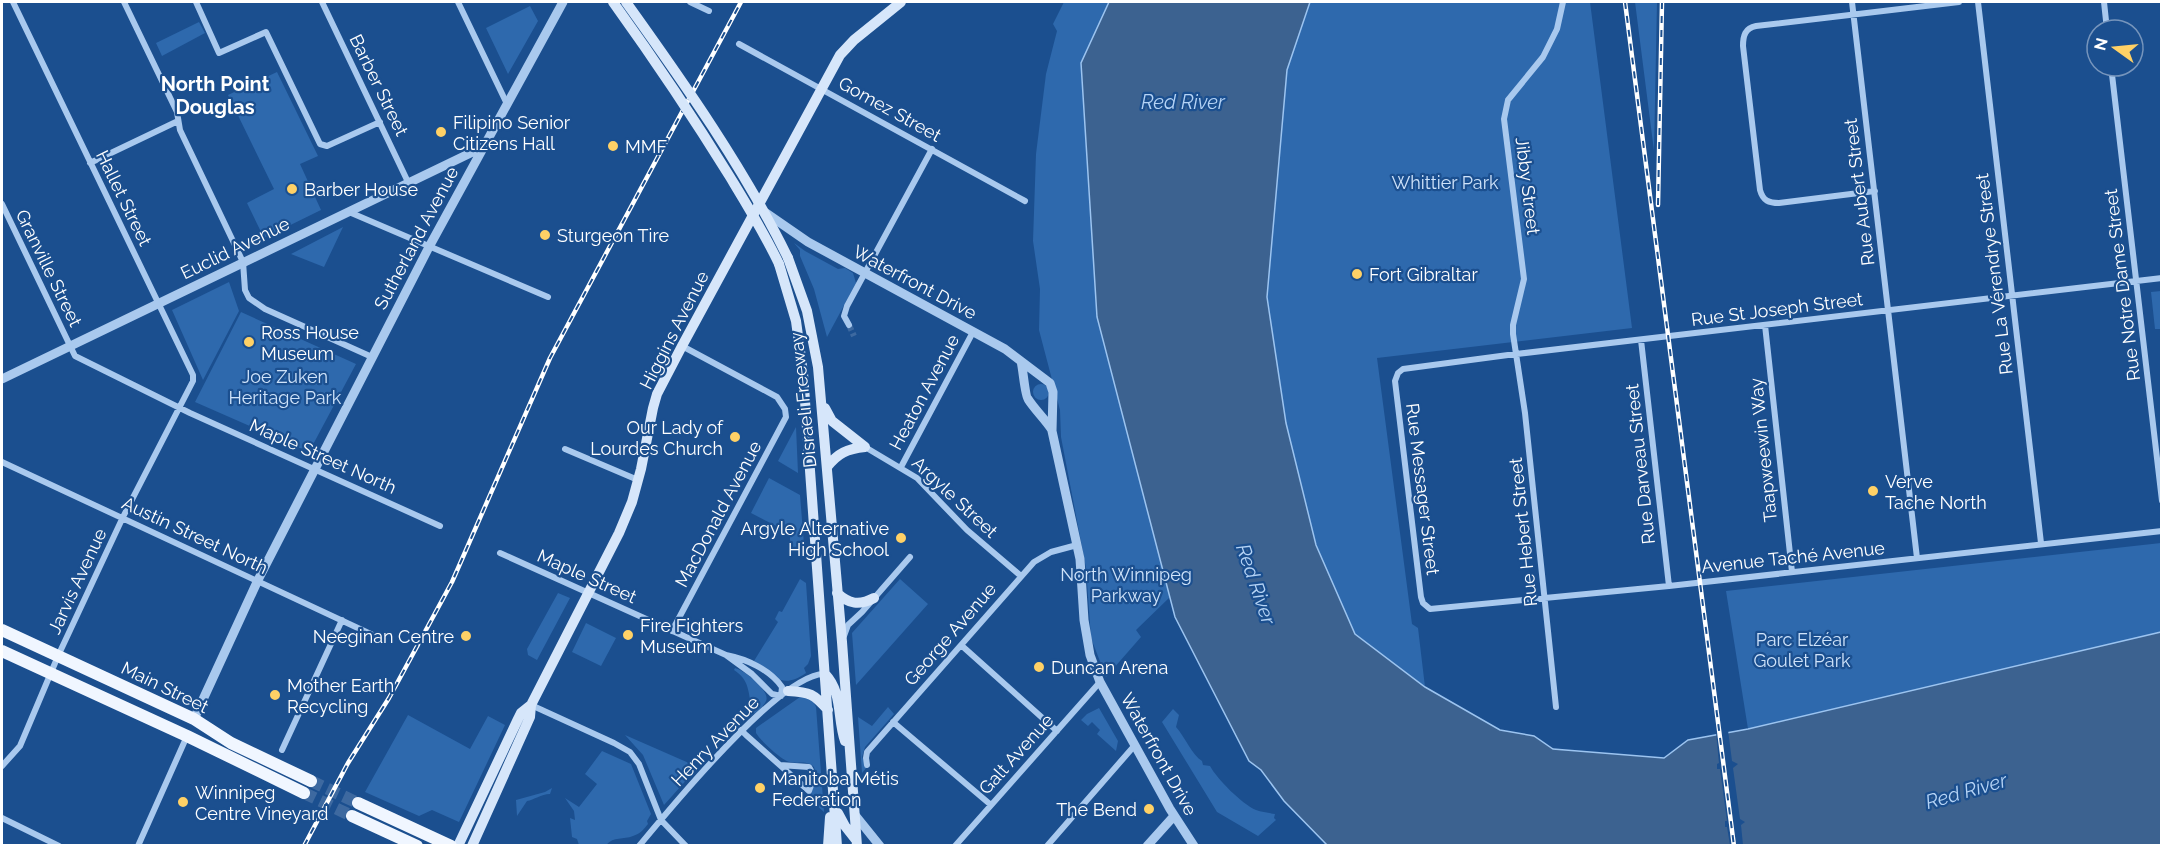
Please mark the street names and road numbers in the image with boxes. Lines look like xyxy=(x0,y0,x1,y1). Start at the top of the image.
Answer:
street label: Barber Street xyxy=(345,31,413,139)
street label: Gomez Street xyxy=(835,72,945,146)
street label: Rue Aubert Street xyxy=(1840,117,1878,267)
street label: Jibby Street xyxy=(1512,136,1544,236)
street label: Hallet Street xyxy=(92,147,156,249)
street label: Sutherland Avenue xyxy=(369,163,463,313)
street label: Rue La Vérendrye Street xyxy=(1971,172,2017,376)
street label: Rue Notre Dame Street xyxy=(2100,188,2144,382)
street label: Granville Street xyxy=(12,206,86,330)
street label: Euclid Avenue xyxy=(177,212,293,283)
street label: Waterfront Drive xyxy=(850,241,981,324)
street label: Higgins Avenue xyxy=(635,267,713,393)
street label: Rue St Joseph Street xyxy=(1690,288,1864,330)
street label: Heaton Avenue xyxy=(885,330,963,453)
street label: Disraeli Freeway xyxy=(785,331,821,469)
street label: Taapweewin Way xyxy=(1745,377,1781,523)
street label: Rue Darveau Street xyxy=(1621,383,1659,545)
street label: Rue Messager Street xyxy=(1402,402,1444,576)
street label: Maple Street North xyxy=(246,414,400,498)
street label: MacDonald Avenue xyxy=(671,437,766,591)
street label: Argyle Street xyxy=(908,452,1002,542)
street label: Rue Hebert Street xyxy=(1505,456,1541,608)
street label: Austin Street North xyxy=(119,492,271,578)
street label: Jarvis Avenue xyxy=(43,524,111,637)
street label: Avenue Taché Avenue xyxy=(1700,537,1886,577)
street label: Maple Street xyxy=(534,545,640,607)
street label: George Avenue xyxy=(900,578,1001,690)
street label: Main Street xyxy=(118,657,212,717)
street label: Waterfront Drive xyxy=(1117,689,1202,819)
street label: Henry Avenue xyxy=(667,691,763,790)
street label: Galt Avenue xyxy=(974,709,1058,798)

